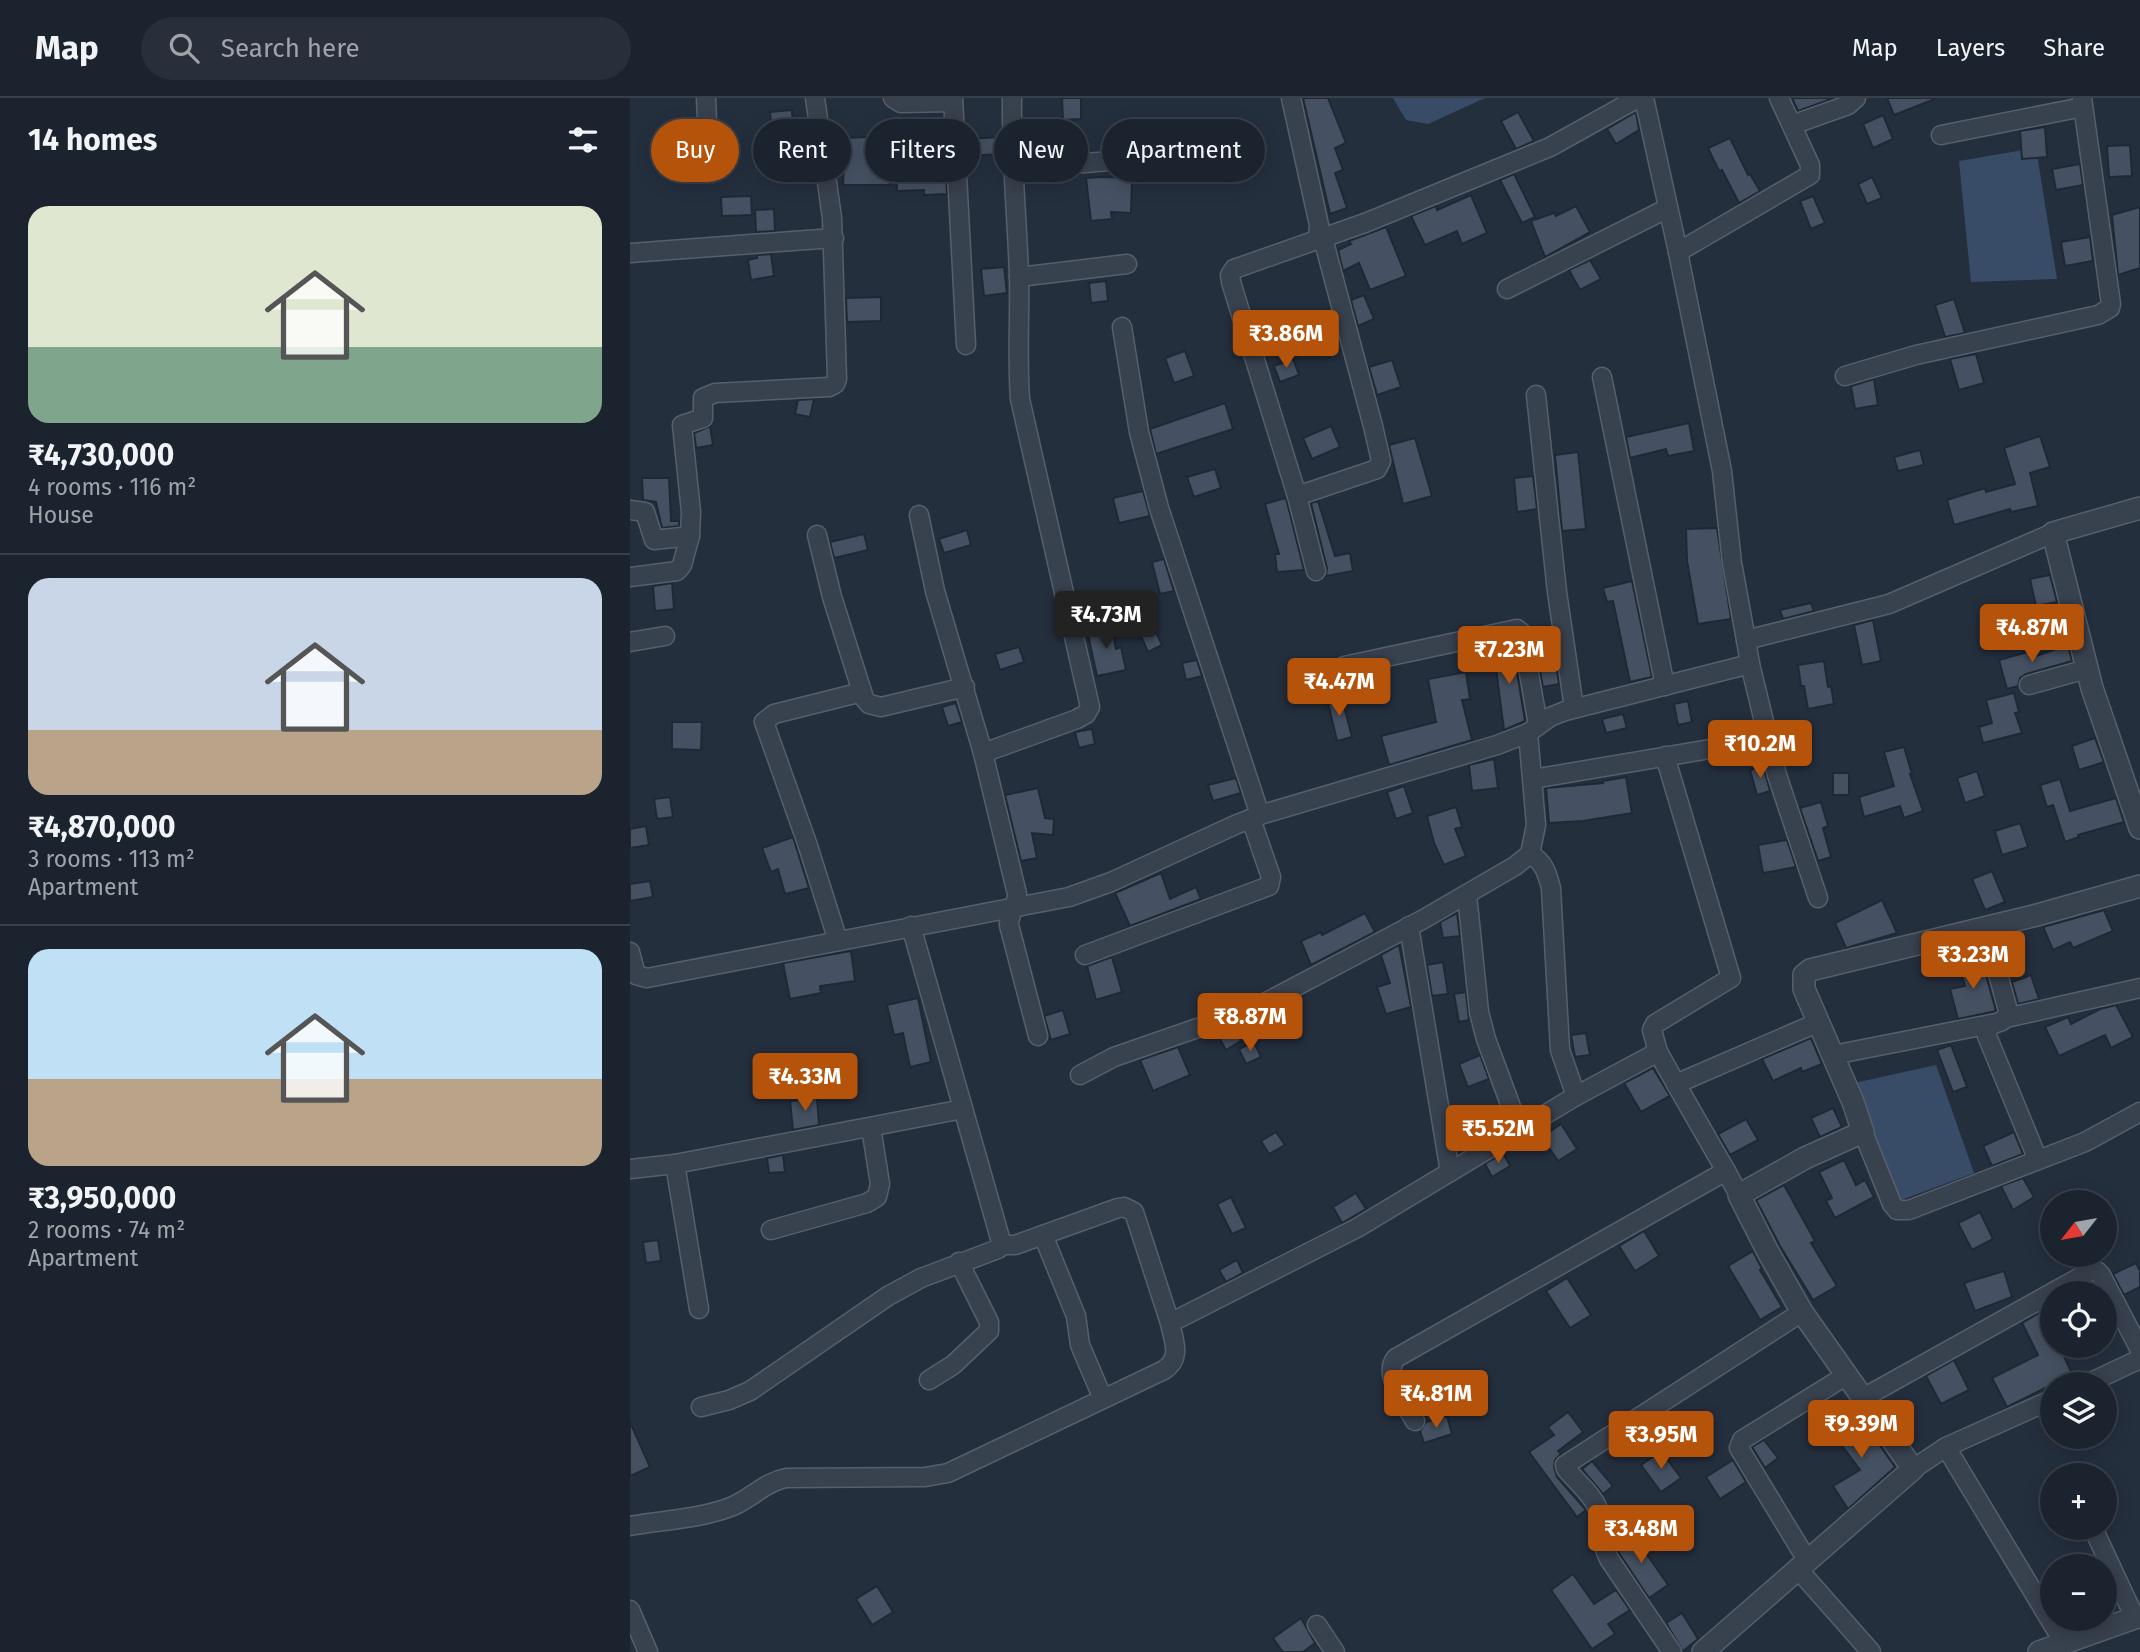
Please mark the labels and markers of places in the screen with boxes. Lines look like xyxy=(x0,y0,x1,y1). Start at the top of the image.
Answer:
pin: ₹3.86M xyxy=(1229,310,1343,370)
pin: ₹4.73M xyxy=(1049,592,1163,651)
pin: ₹4.87M xyxy=(1975,604,2089,664)
pin: ₹7.23M xyxy=(1452,626,1566,686)
pin: ₹4.47M xyxy=(1282,658,1396,718)
pin: ₹10.2M xyxy=(1703,720,1817,780)
pin: ₹3.23M xyxy=(1916,932,2030,991)
pin: ₹8.87M xyxy=(1193,993,1307,1053)
pin: ₹4.33M xyxy=(748,1054,862,1113)
pin: ₹5.52M xyxy=(1441,1105,1555,1165)
pin: ₹4.81M xyxy=(1379,1370,1493,1430)
pin: ₹9.39M xyxy=(1804,1400,1918,1460)
pin: ₹3.95M xyxy=(1604,1412,1718,1471)
pin: ₹3.48M xyxy=(1584,1506,1698,1565)

